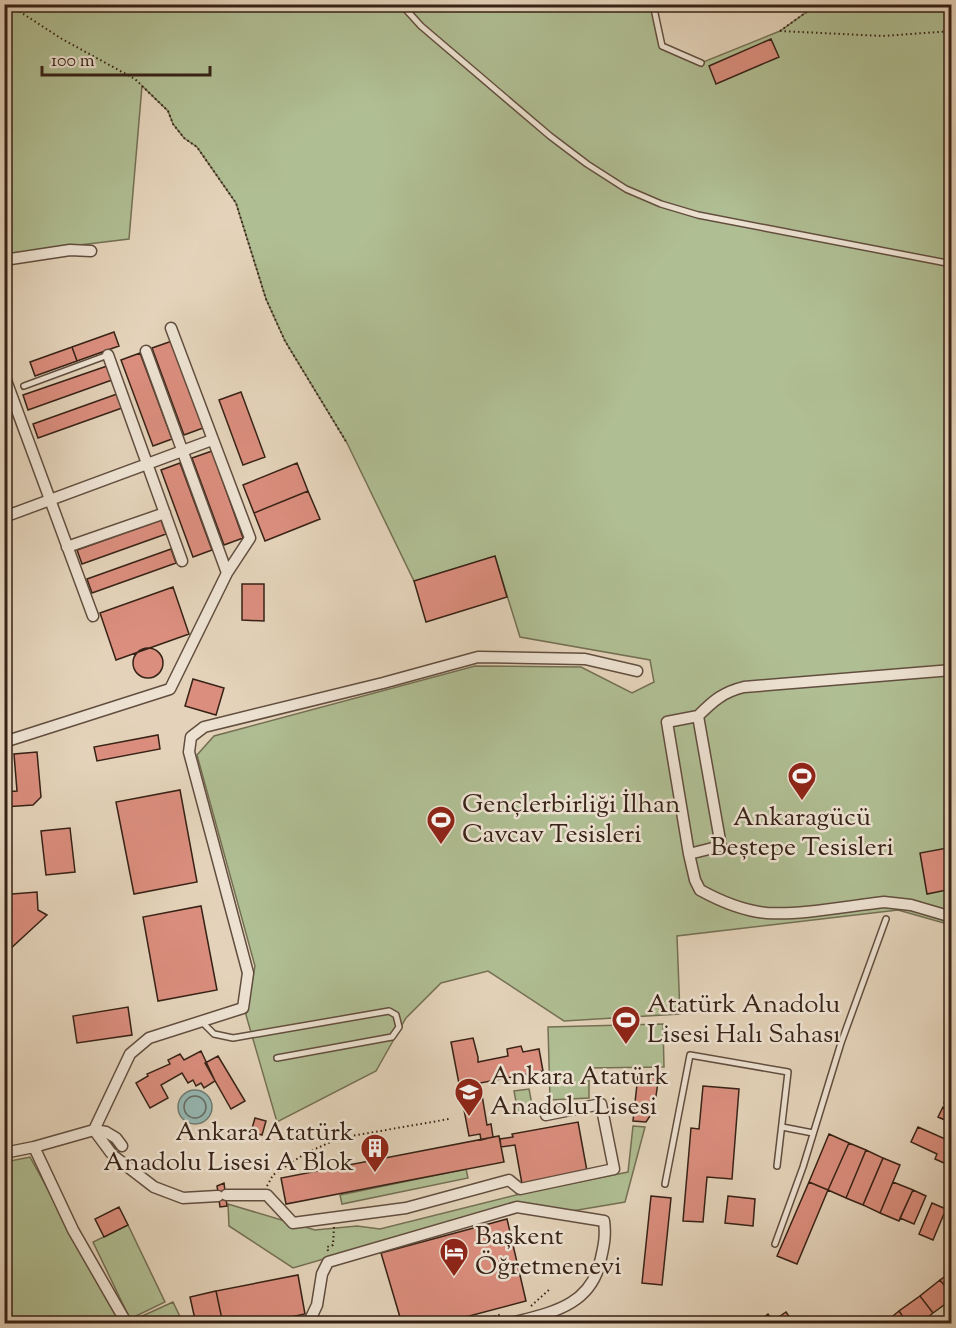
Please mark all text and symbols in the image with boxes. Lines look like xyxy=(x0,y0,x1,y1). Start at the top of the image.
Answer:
scale bar xyxy=(42,39,210,77)
text: 100 m xyxy=(51,49,95,75)
sports icon: Ankaragücü Beştepe Tesisleri xyxy=(786,760,818,802)
place label: Gençlerbirliği İlhan Cavcav Tesisleri xyxy=(462,787,680,854)
place label: Ankaragücü Beştepe Tesisleri xyxy=(710,800,894,867)
sports icon: Gençlerbirliği İlhan Cavcav Tesisleri xyxy=(425,804,457,846)
place label: Atatürk Anadolu Lisesi Halı Sahası xyxy=(647,987,841,1054)
sports icon: Atatürk Anadolu Lisesi Halı Sahası xyxy=(610,1004,642,1046)
place label: Ankara Atatürk Anadolu Lisesi xyxy=(490,1059,669,1126)
school or university icon: Ankara Atatürk Anadolu Lisesi xyxy=(453,1076,485,1118)
place label: Ankara Atatürk Anadolu Lisesi A Blok xyxy=(103,1115,354,1182)
building icon: Ankara Atatürk Anadolu Lisesi A Blok xyxy=(359,1132,391,1174)
place label: Başkent Öğretmenevi xyxy=(475,1219,622,1286)
hotel icon: Başkent Öğretmenevi xyxy=(438,1236,470,1278)

